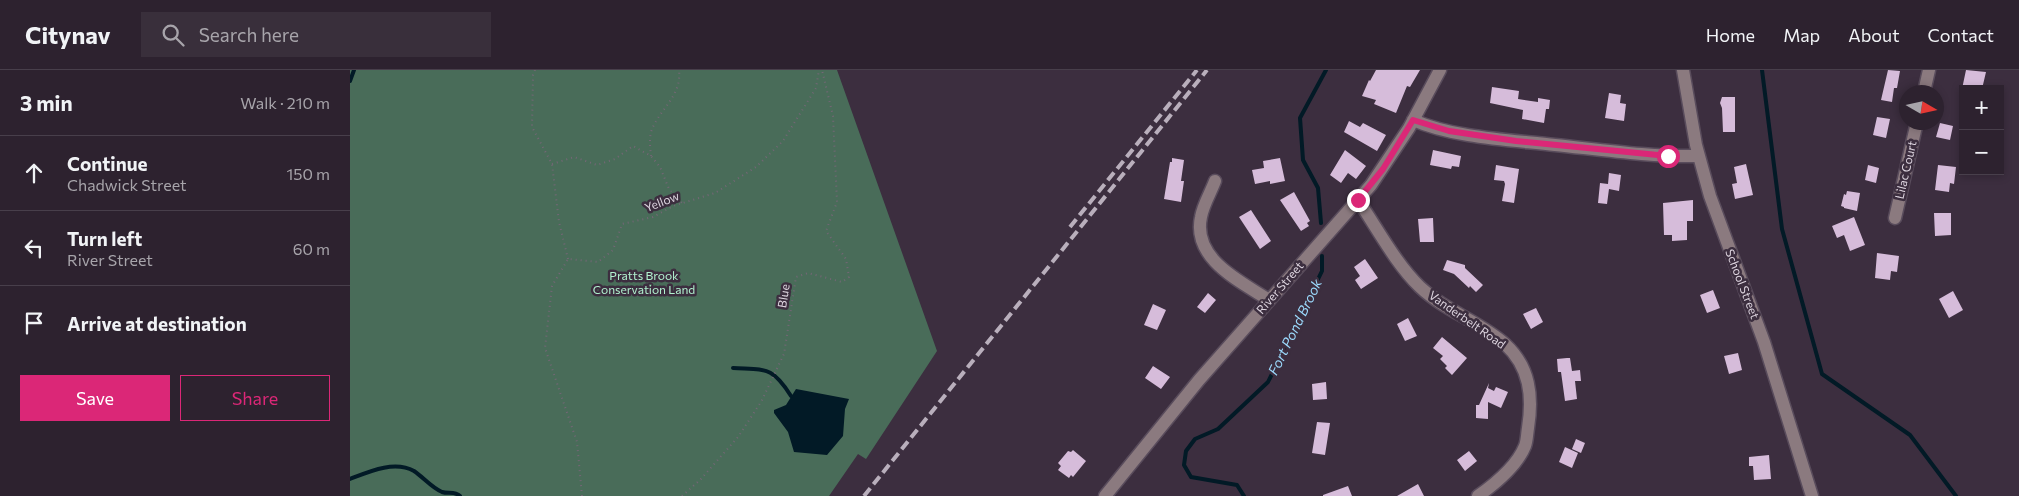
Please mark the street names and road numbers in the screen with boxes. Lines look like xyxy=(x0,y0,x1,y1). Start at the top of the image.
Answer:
street label: Lilac Court xyxy=(1892,139,1919,200)
street label: Yellow xyxy=(642,188,681,214)
street label: School Street xyxy=(1723,247,1763,321)
street label: River Street xyxy=(1253,258,1306,316)
street label: Blue xyxy=(774,283,792,309)
street label: Vanderbelt Road xyxy=(1426,287,1509,351)

